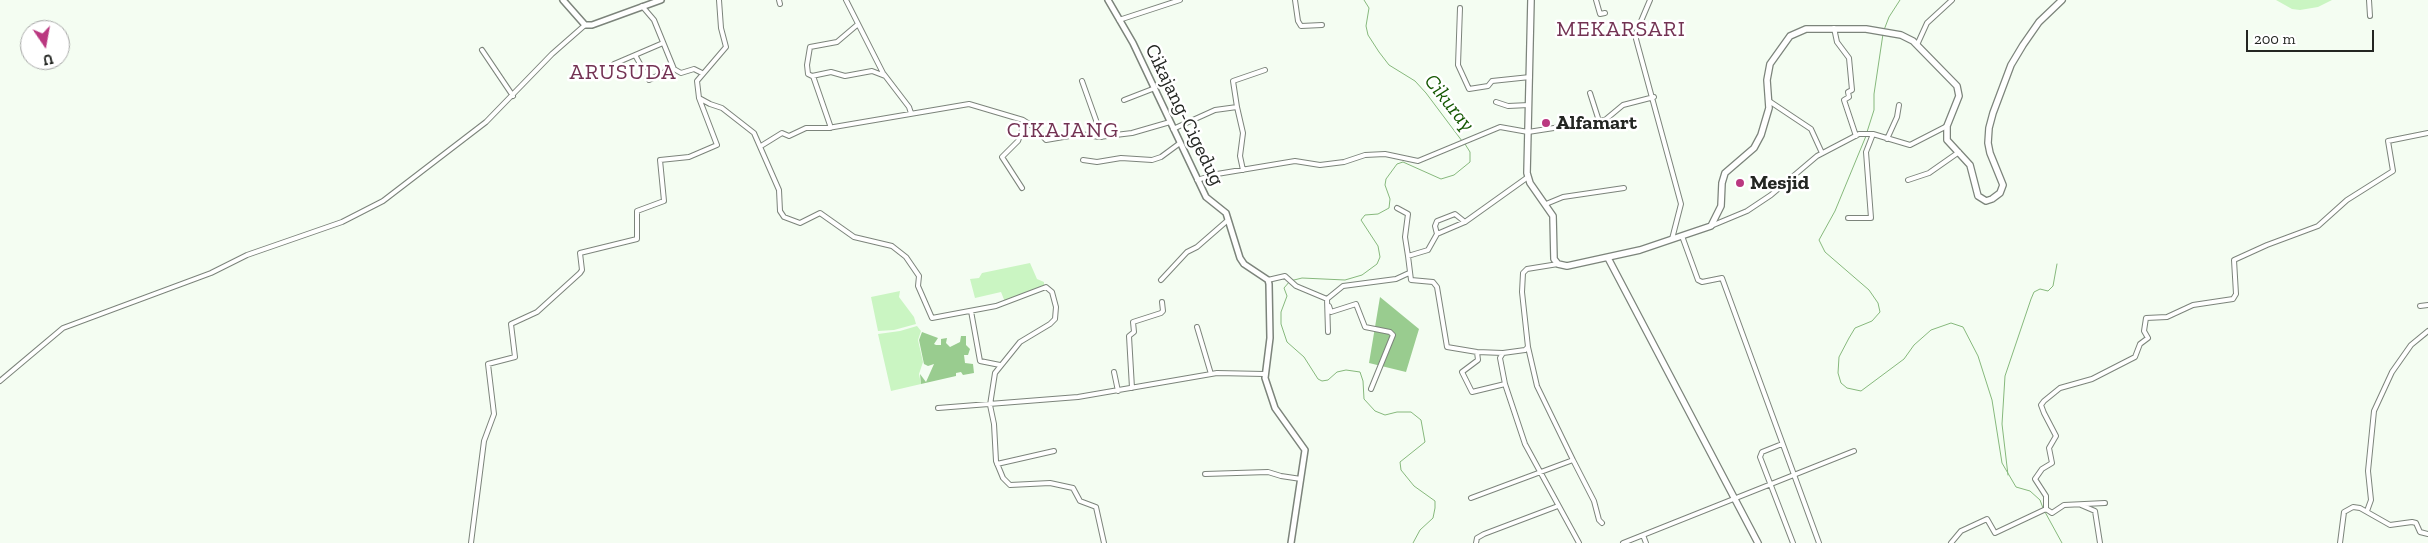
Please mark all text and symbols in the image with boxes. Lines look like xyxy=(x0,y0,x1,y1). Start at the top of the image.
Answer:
district label: MEKARSARI xyxy=(1555,17,1687,43)
north arrow xyxy=(20,20,70,70)
scale bar xyxy=(2248,20,2376,52)
text: 200 m xyxy=(2254,30,2295,48)
street label: Cikajang-Cigedug xyxy=(1139,40,1229,190)
text: U xyxy=(41,50,55,69)
district label: ARUSUDA xyxy=(569,60,677,86)
water label: Cikuray xyxy=(1418,69,1480,137)
place label: Alfamart xyxy=(1556,111,1637,135)
marker: Alfamart xyxy=(1540,117,1552,129)
district label: CIKAJANG xyxy=(1006,118,1120,144)
place label: Mesjid xyxy=(1750,171,1809,195)
marker: Mesjid xyxy=(1734,177,1746,189)

